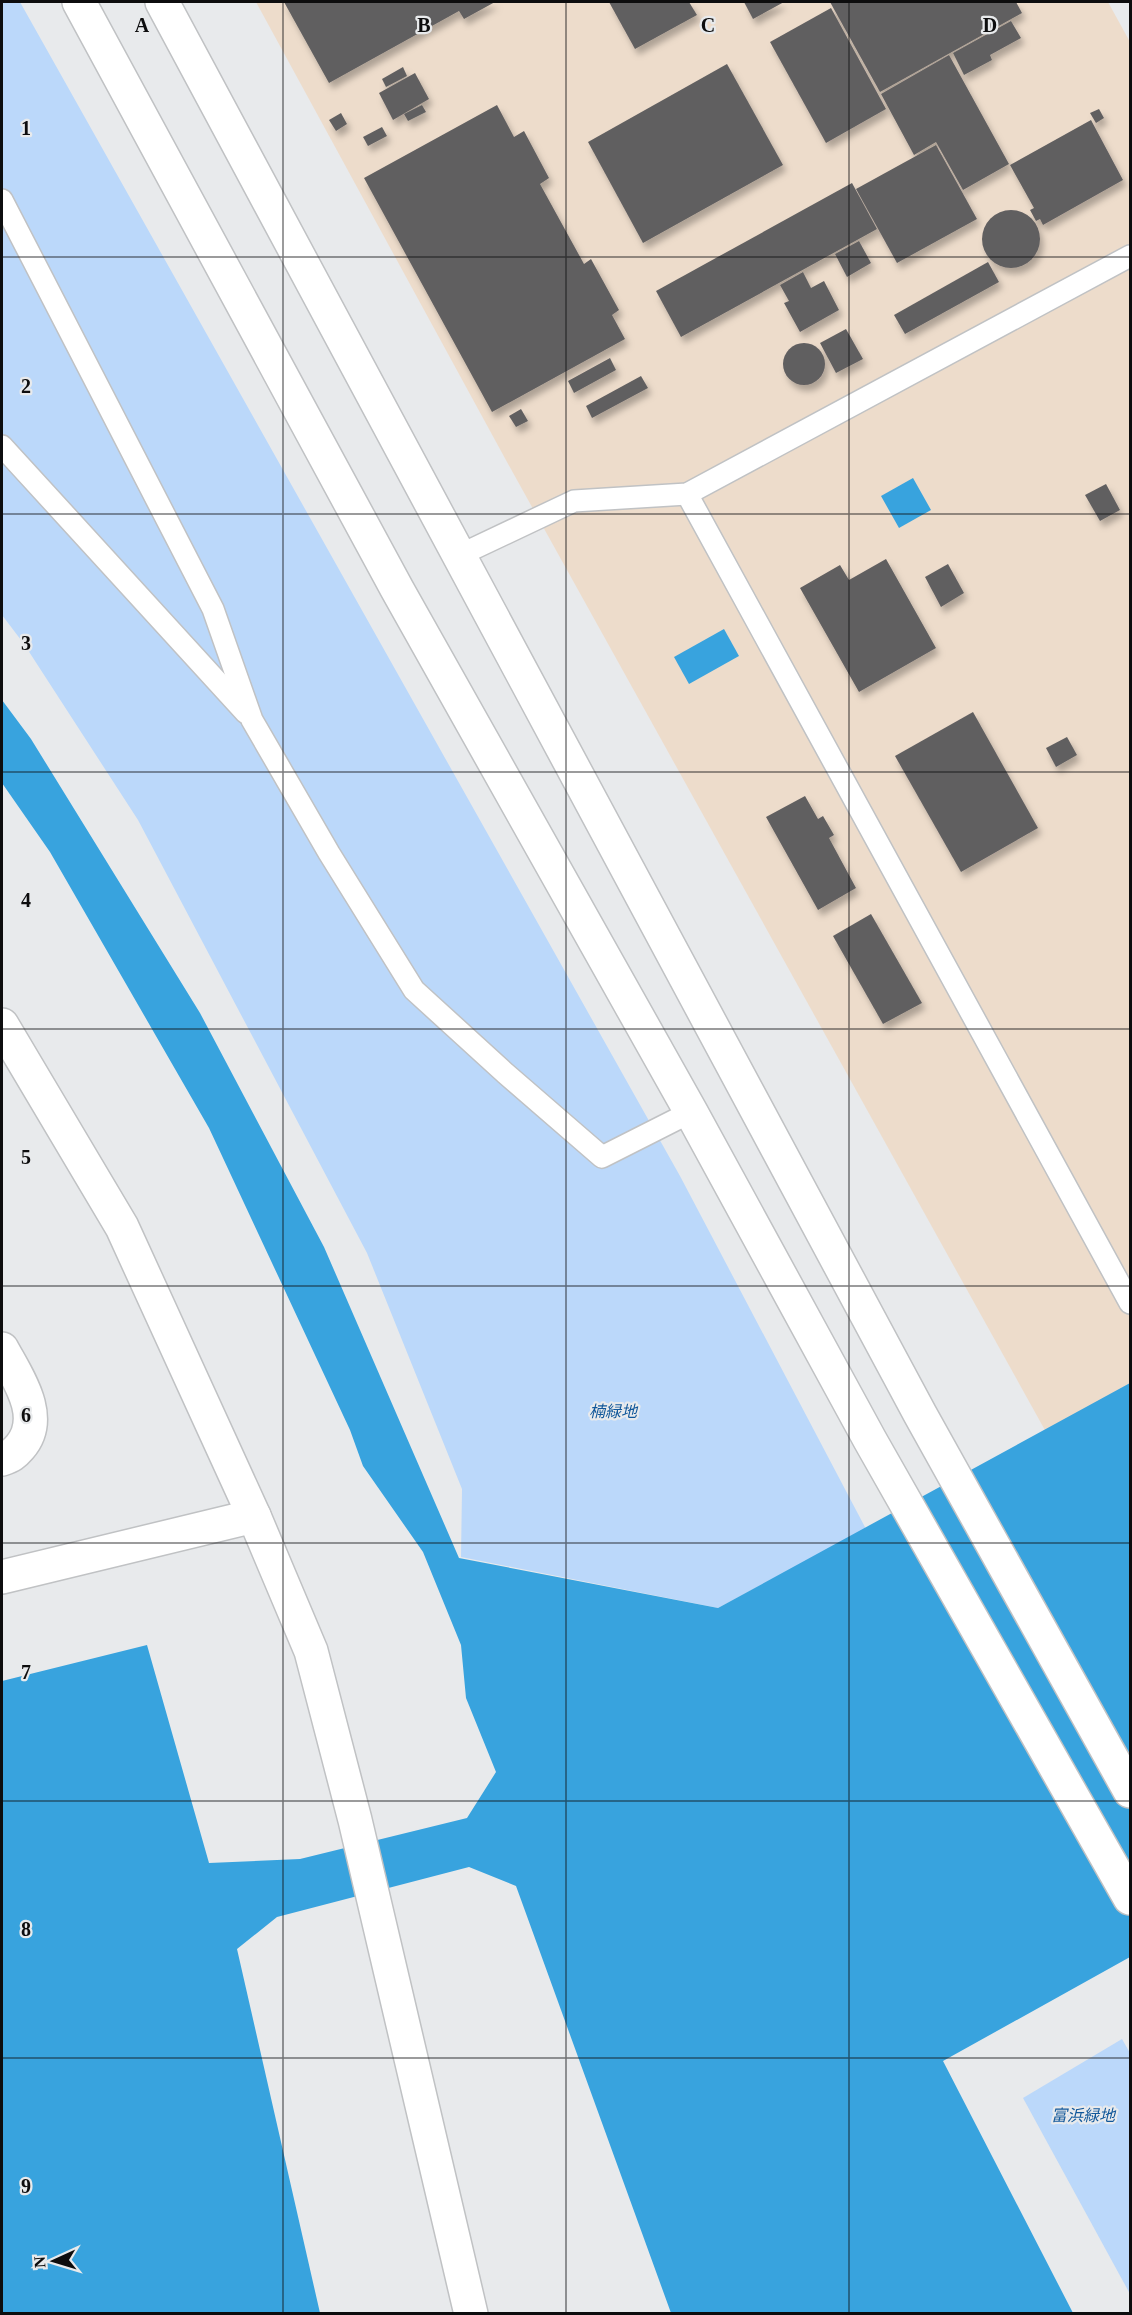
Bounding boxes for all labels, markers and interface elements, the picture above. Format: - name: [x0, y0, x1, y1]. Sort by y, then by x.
- text: A: [135, 14, 150, 36]
- text: B: [417, 14, 431, 36]
- text: C: [701, 14, 715, 36]
- text: D: [983, 14, 997, 36]
- text: 1: [21, 117, 31, 139]
- text: 2: [21, 375, 31, 397]
- text: 3: [21, 632, 31, 654]
- text: 4: [21, 889, 31, 911]
- text: 5: [21, 1146, 31, 1168]
- park label: 楠緑地: [589, 1403, 639, 1420]
- text: 6: [21, 1404, 31, 1426]
- text: 7: [21, 1661, 31, 1683]
- text: 8: [21, 1918, 31, 1940]
- park label: 富浜緑地: [1051, 2107, 1117, 2124]
- text: 9: [21, 2175, 31, 2197]
- north arrow: [24, 2231, 84, 2291]
- text: N: [31, 2255, 48, 2268]

